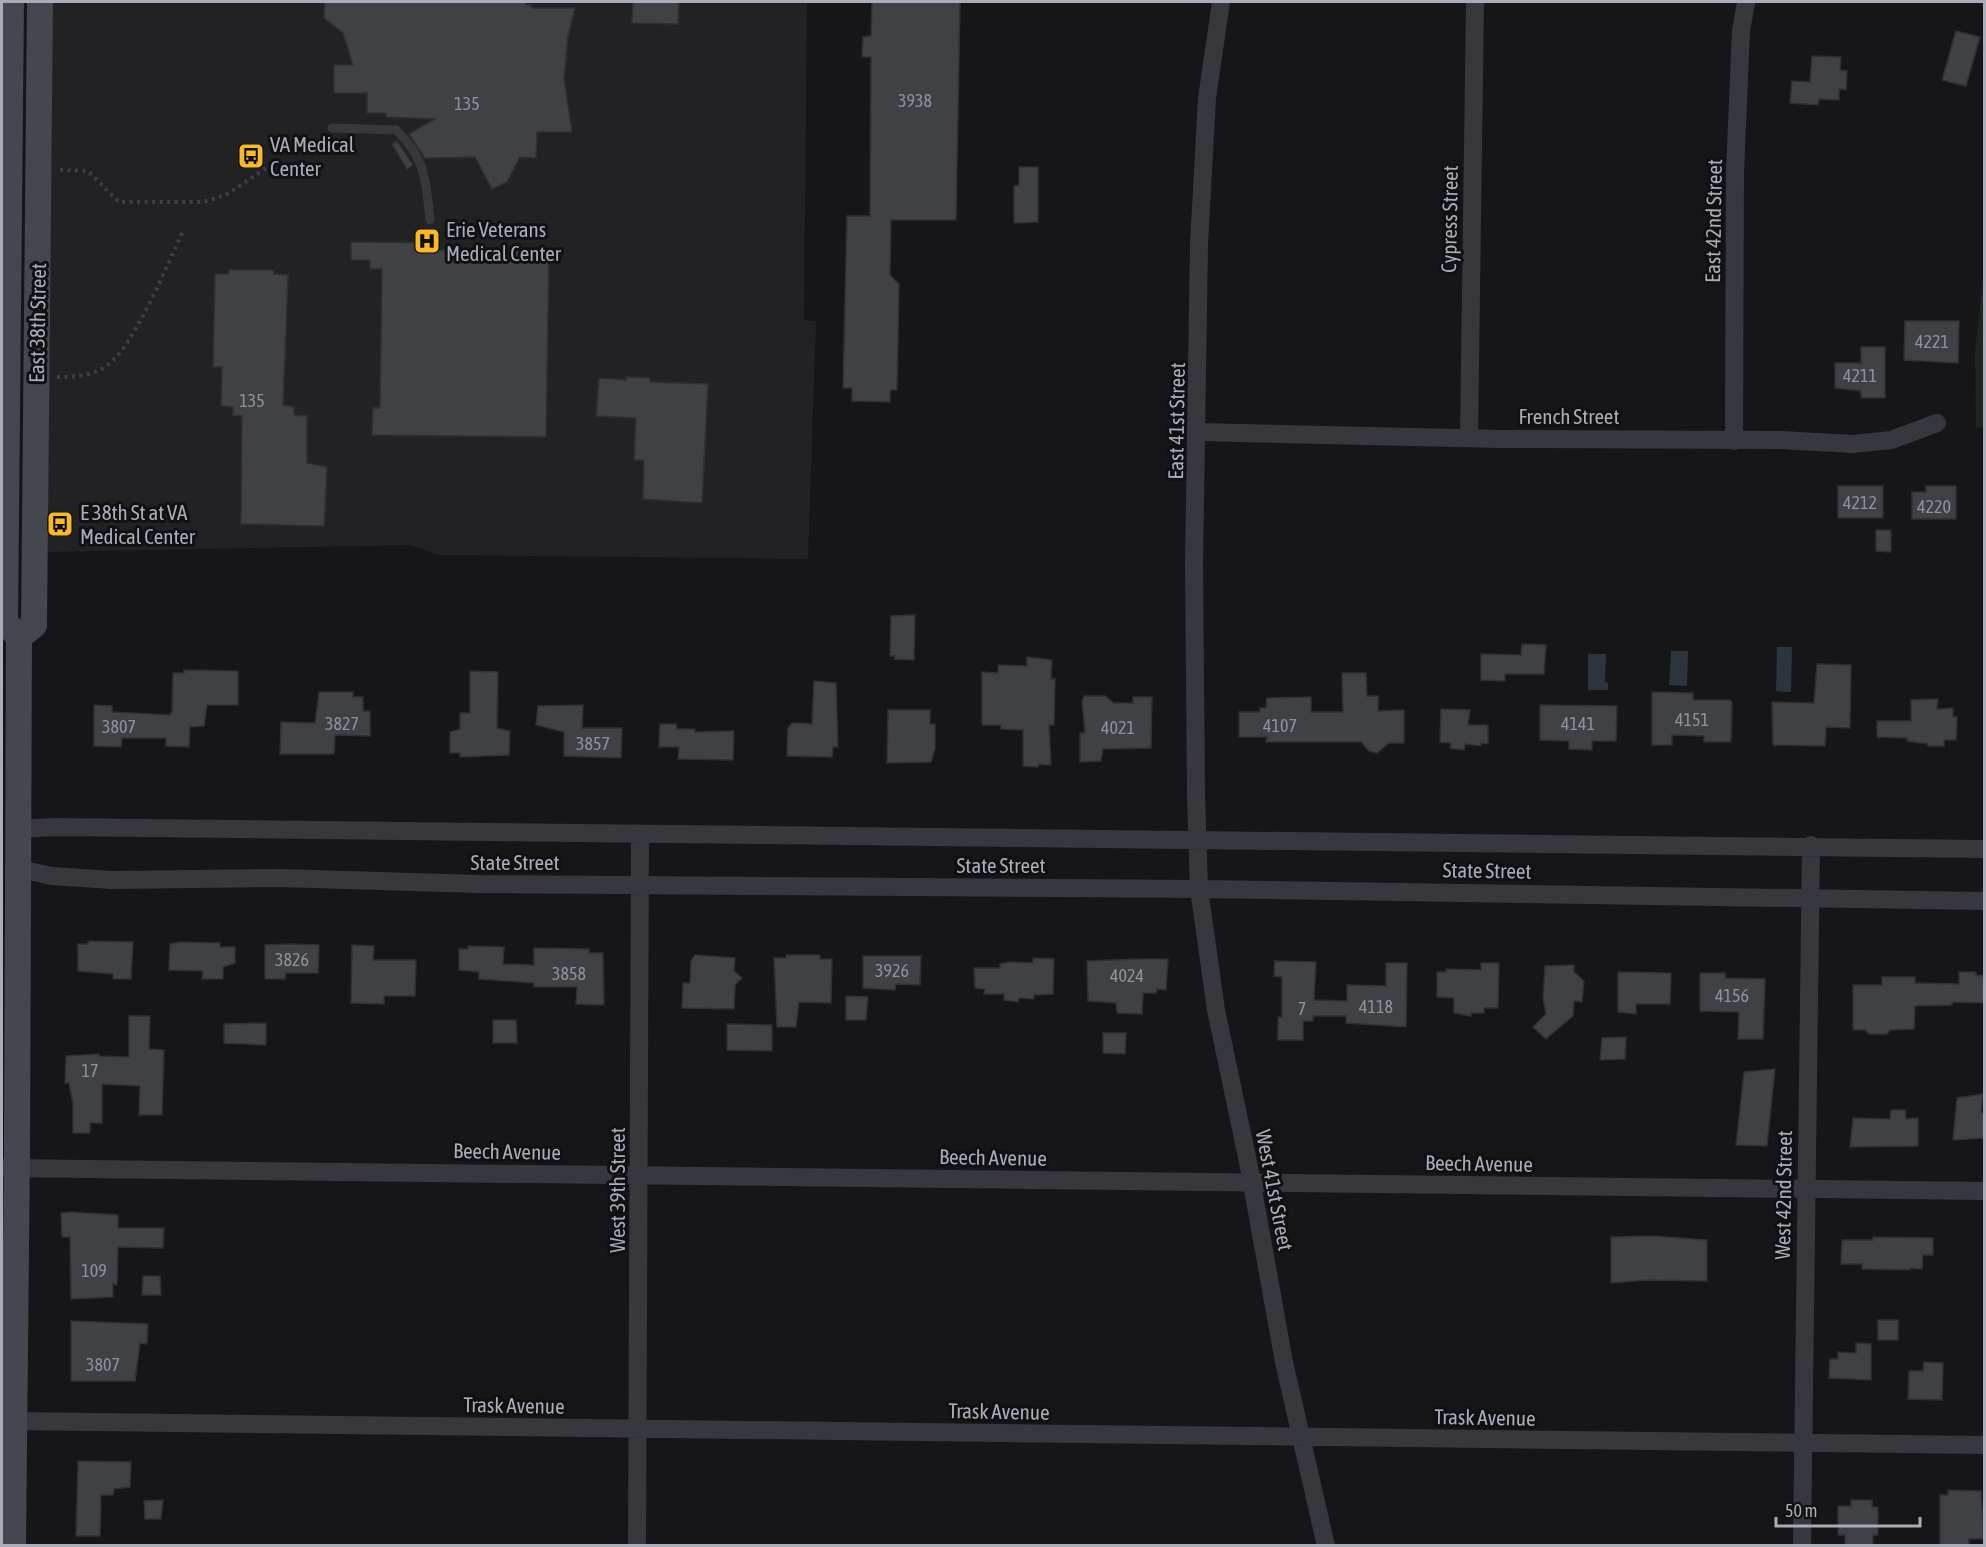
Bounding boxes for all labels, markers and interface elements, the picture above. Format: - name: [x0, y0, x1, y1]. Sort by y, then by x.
- house number: 3938: [898, 90, 932, 111]
- house number: 135: [454, 93, 480, 114]
- place label: VA Medical Center: [270, 132, 355, 180]
- bus stop icon: VA Medical Center: [236, 141, 266, 171]
- street label: East 42nd Street: [1700, 159, 1726, 283]
- street label: Cypress Street: [1436, 165, 1462, 273]
- place label: Erie Veterans Medical Center: [446, 217, 562, 265]
- hospital icon: Erie Veterans Medical Center: [412, 226, 442, 256]
- street label: East 38th Street: [24, 263, 50, 383]
- house number: 4221: [1915, 331, 1949, 352]
- street label: East 41st Street: [1163, 362, 1189, 480]
- house number: 4211: [1843, 365, 1877, 386]
- house number: 135: [239, 390, 265, 411]
- street label: French Street: [1519, 404, 1619, 428]
- house number: 4212: [1843, 492, 1877, 513]
- house number: 4220: [1917, 496, 1951, 517]
- place label: E 38th St at VA Medical Center: [80, 500, 196, 548]
- bus stop icon: E 38th St at VA Medical Center: [45, 509, 75, 539]
- house number: 4151: [1675, 709, 1709, 730]
- house number: 3827: [325, 713, 359, 734]
- house number: 4141: [1561, 713, 1595, 734]
- house number: 4107: [1263, 715, 1297, 736]
- house number: 3807: [102, 716, 136, 737]
- house number: 4021: [1101, 717, 1135, 738]
- house number: 3857: [576, 733, 610, 754]
- street label: State Street: [471, 850, 559, 874]
- street label: State Street: [957, 853, 1045, 877]
- street label: State Street: [1442, 857, 1532, 883]
- house number: 3826: [275, 949, 309, 970]
- house number: 3926: [875, 960, 909, 981]
- house number: 3858: [552, 963, 586, 984]
- house number: 4024: [1110, 965, 1144, 986]
- house number: 4156: [1715, 985, 1749, 1006]
- house number: 4118: [1359, 996, 1393, 1017]
- house number: 7: [1298, 998, 1306, 1019]
- house number: 17: [82, 1060, 98, 1081]
- street label: West 39th Street: [605, 1127, 629, 1253]
- street label: West 41st Street: [1252, 1128, 1298, 1252]
- street label: West 42nd Street: [1770, 1130, 1796, 1260]
- street label: Beech Avenue: [453, 1138, 561, 1164]
- street label: Beech Avenue: [939, 1144, 1047, 1170]
- street label: Beech Avenue: [1425, 1150, 1533, 1176]
- house number: 109: [81, 1260, 107, 1281]
- house number: 3807: [86, 1354, 120, 1375]
- street label: Trask Avenue: [463, 1392, 565, 1418]
- street label: Trask Avenue: [948, 1398, 1050, 1424]
- street label: Trask Avenue: [1434, 1404, 1536, 1430]
- scale bar: [1776, 1490, 1920, 1528]
- text: 50 m: [1785, 1500, 1817, 1521]

